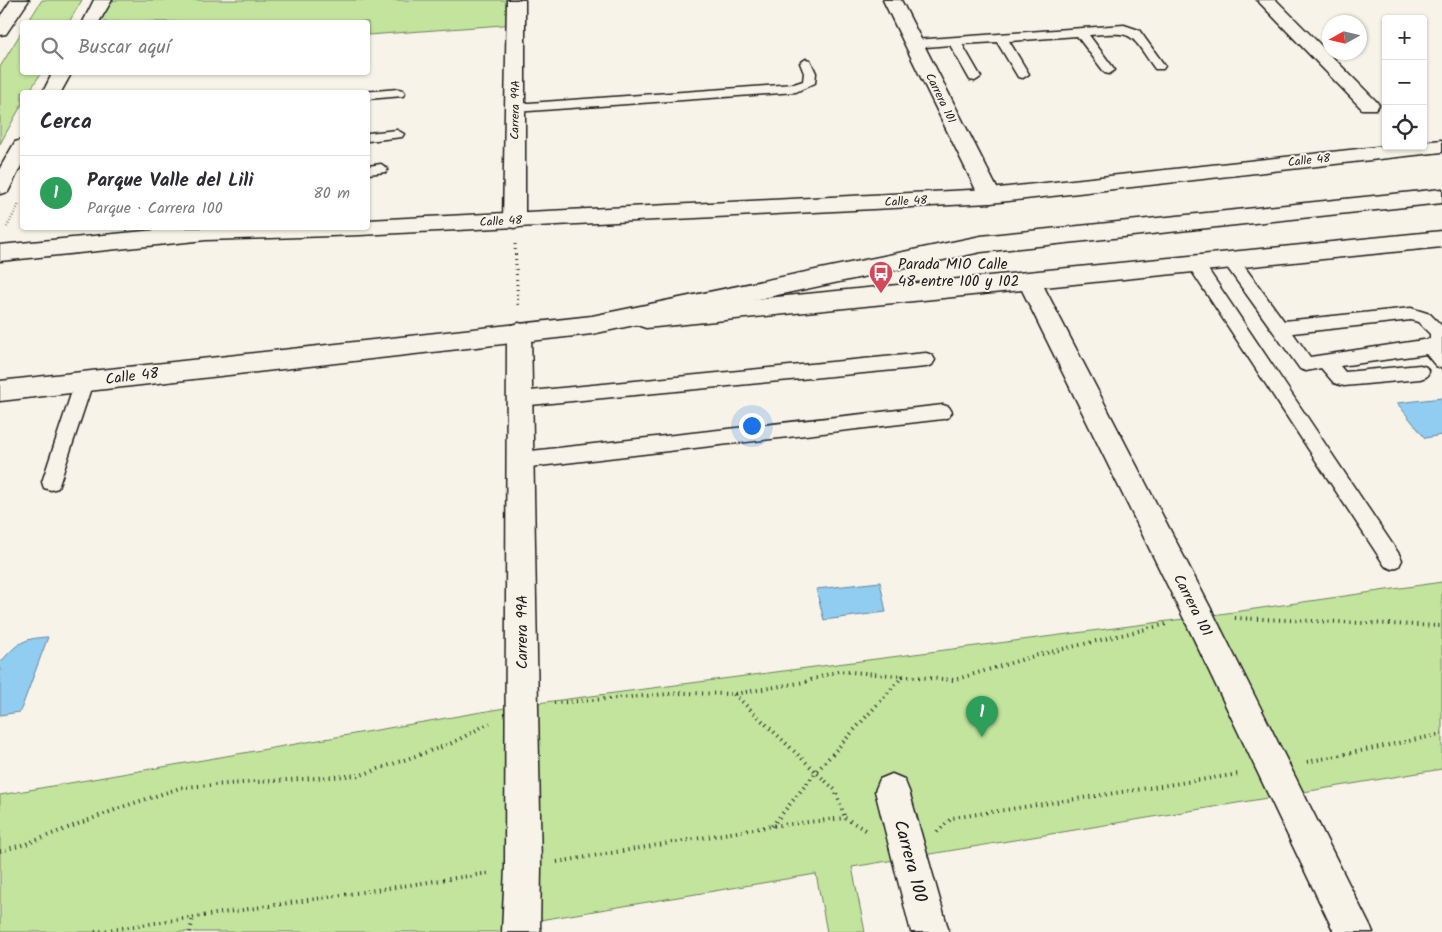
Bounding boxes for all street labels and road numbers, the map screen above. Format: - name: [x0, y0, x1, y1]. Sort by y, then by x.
- street label: Carrera 101: [920, 70, 961, 127]
- street label: Carrera 99A: [505, 80, 526, 140]
- street label: Calle 48: [1287, 149, 1332, 172]
- street label: Calle 48: [884, 191, 929, 212]
- street label: Calle 48: [479, 211, 524, 232]
- street label: Calle 48: [104, 362, 161, 392]
- street label: Carrera 101: [1166, 570, 1218, 641]
- street label: Carrera 99A: [511, 595, 535, 669]
- street label: Carrera 100: [885, 817, 934, 906]

